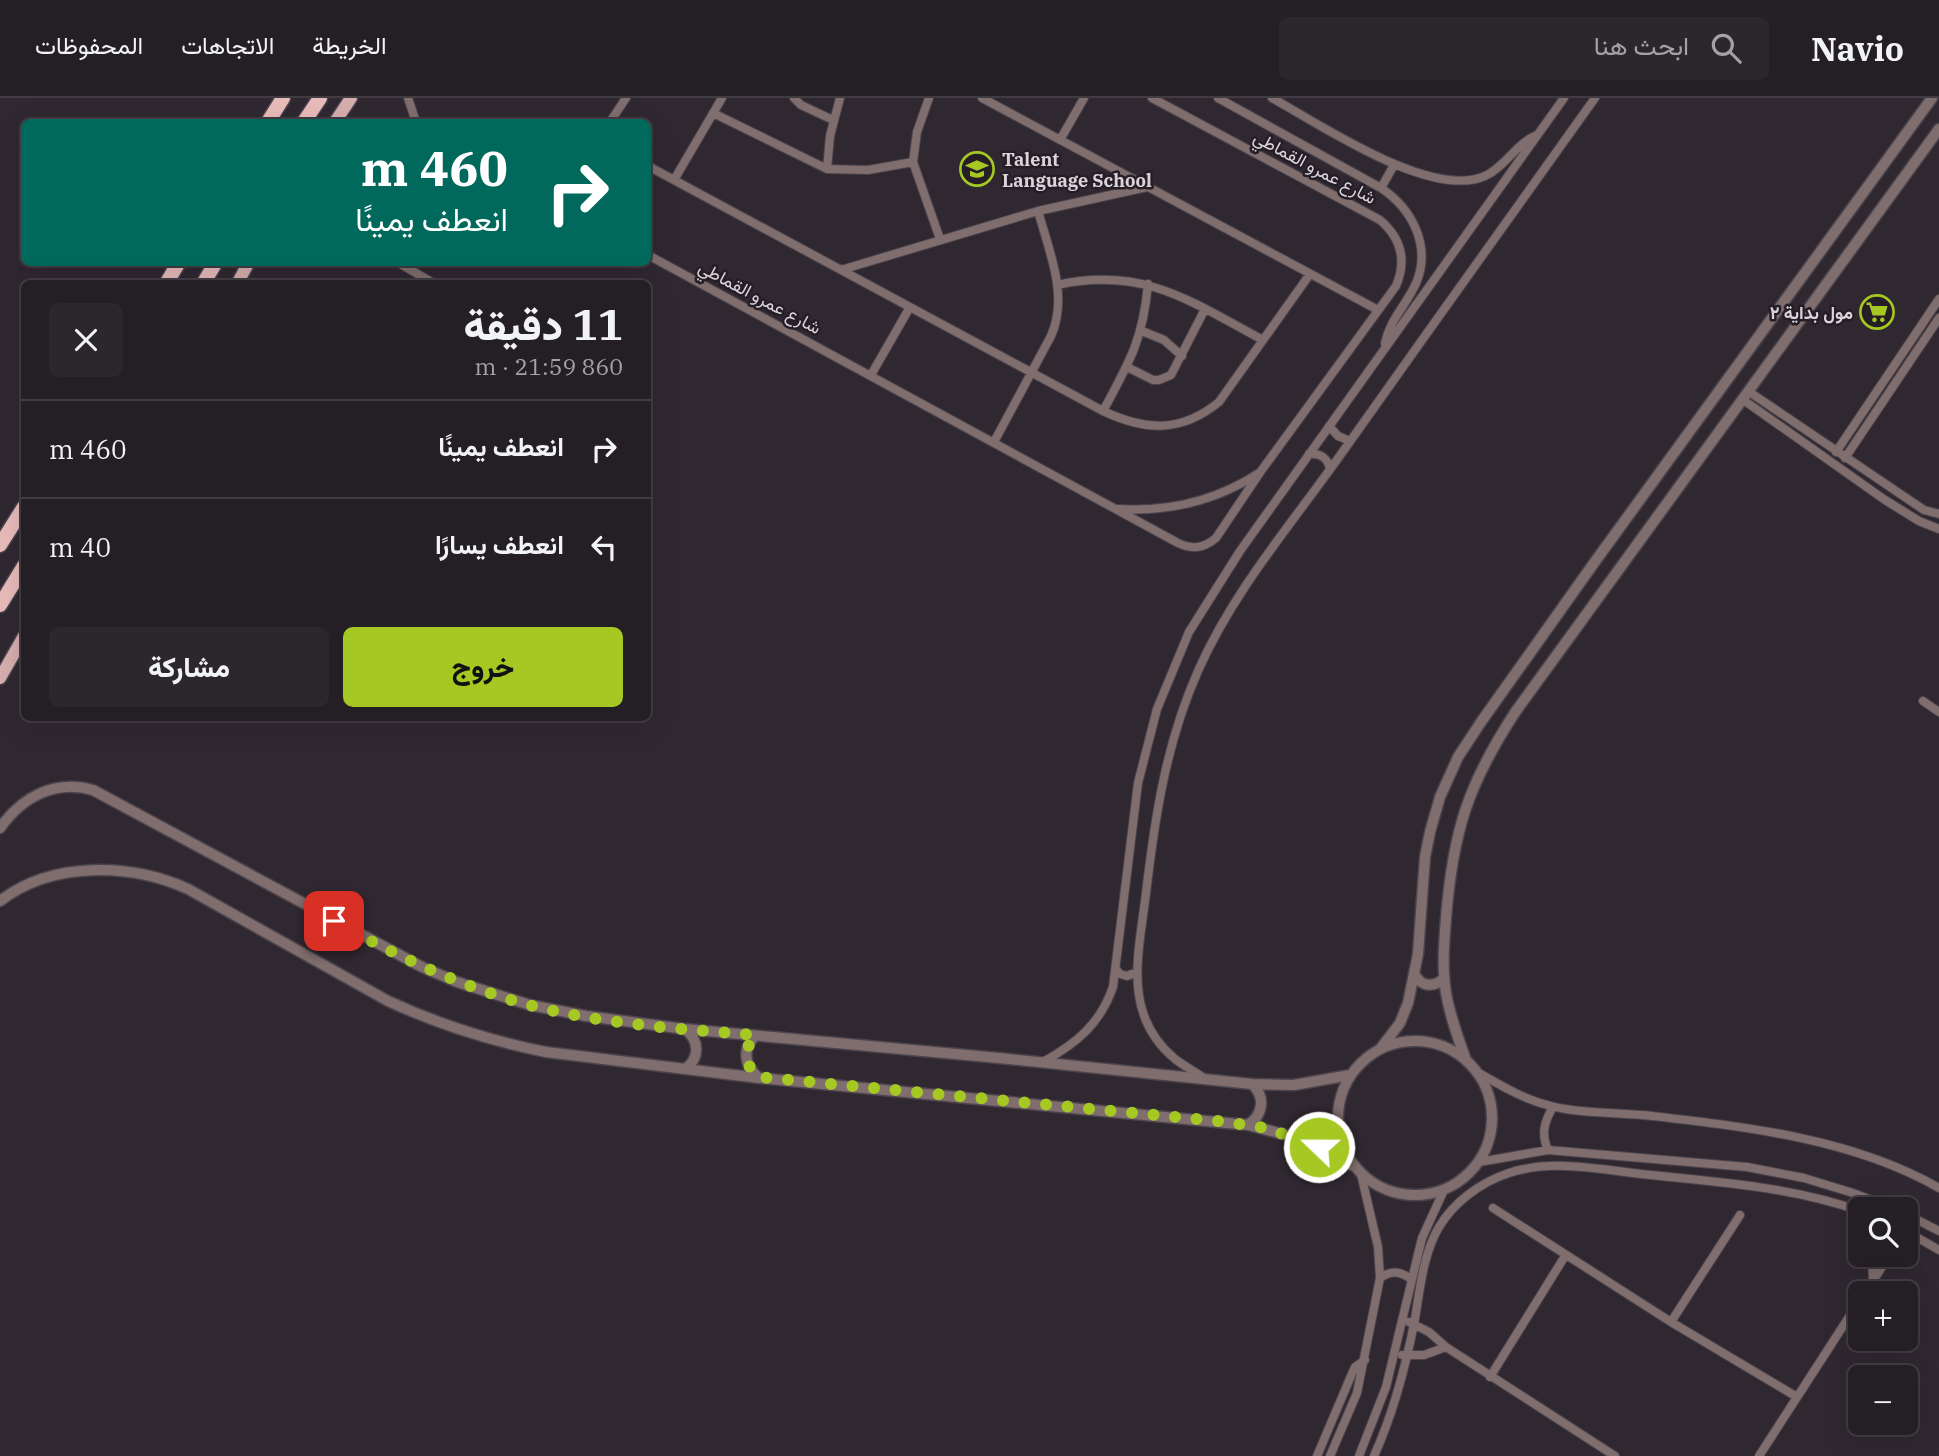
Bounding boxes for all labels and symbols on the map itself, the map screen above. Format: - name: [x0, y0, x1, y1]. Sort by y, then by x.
- street label: شارع عمرو القماطي: [1248, 125, 1380, 213]
- place label: Talent Language School: [1002, 148, 1152, 192]
- school or university icon: Talent Language School: [958, 150, 996, 188]
- street label: شارع عمرو القماطي: [693, 255, 825, 343]
- supermarket icon: مول بداية ۲: [1858, 293, 1896, 331]
- place label: مول بداية ۲: [1770, 301, 1853, 324]
- pin: [304, 891, 364, 951]
- position arrow: [1282, 1110, 1356, 1184]

